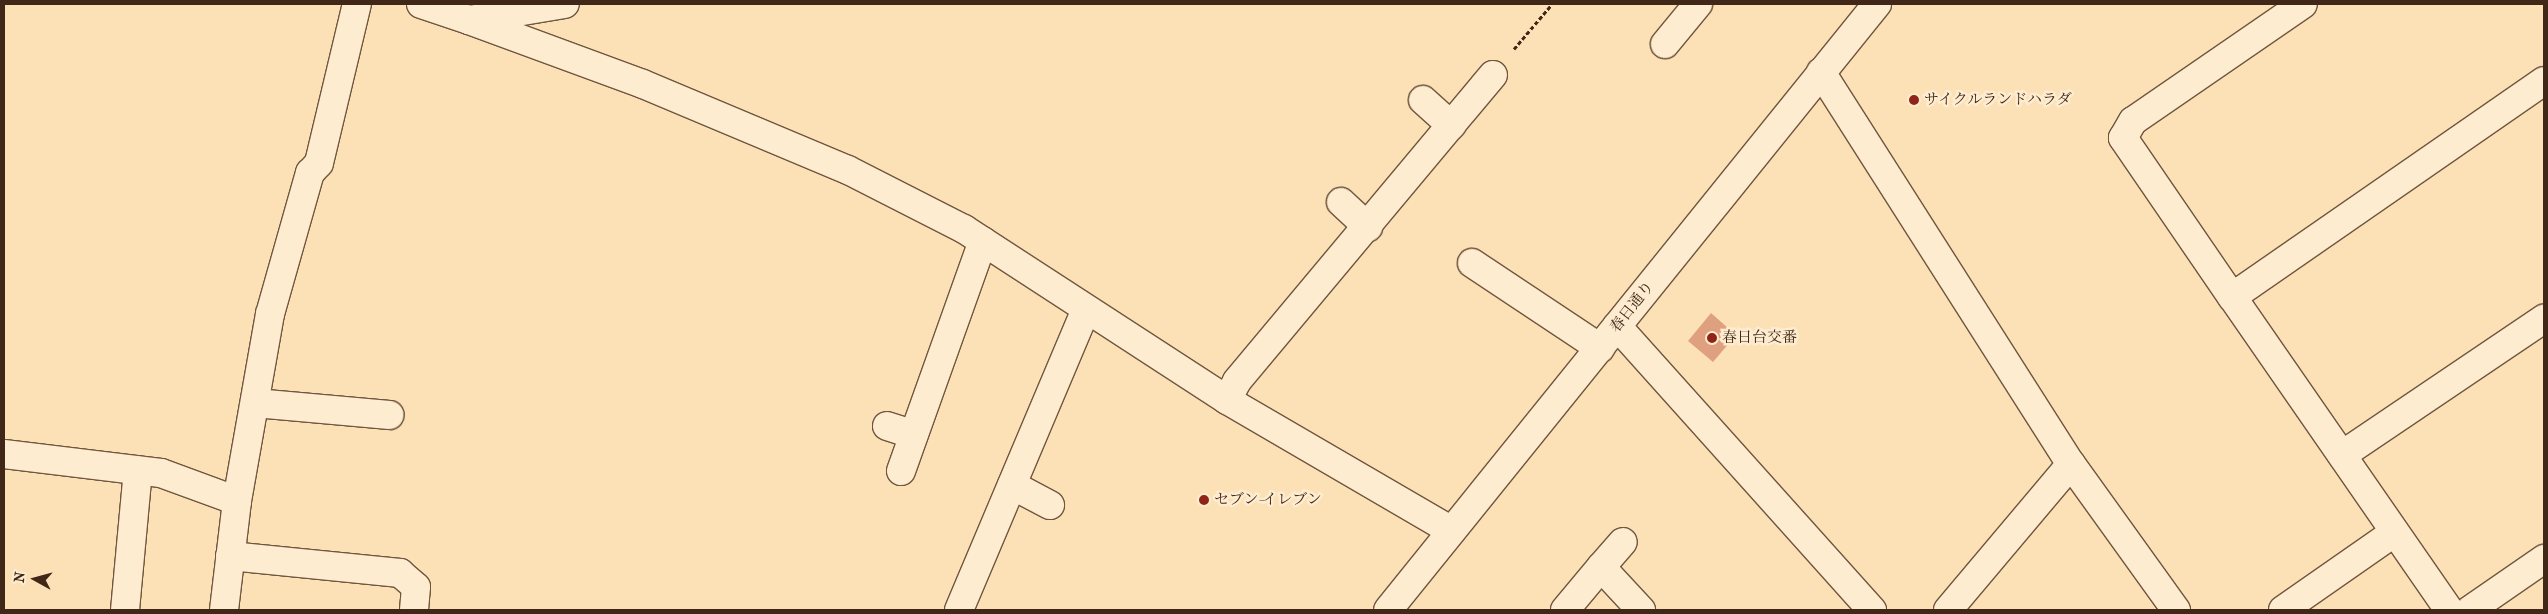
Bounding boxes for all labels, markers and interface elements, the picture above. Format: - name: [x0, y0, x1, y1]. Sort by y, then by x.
- place label: サイクルランドハラダ: [1924, 91, 2074, 109]
- marker: サイクルランドハラダ: [1908, 94, 1920, 106]
- street label: 春日通り: [1606, 278, 1658, 336]
- place label: 春日台交番: [1722, 329, 1797, 347]
- marker: 春日台交番: [1706, 332, 1718, 344]
- place label: セブン-イレブン: [1214, 491, 1323, 509]
- marker: セブン-イレブン: [1198, 494, 1210, 506]
- north arrow: [10, 554, 60, 604]
- text: N: [11, 571, 29, 583]

